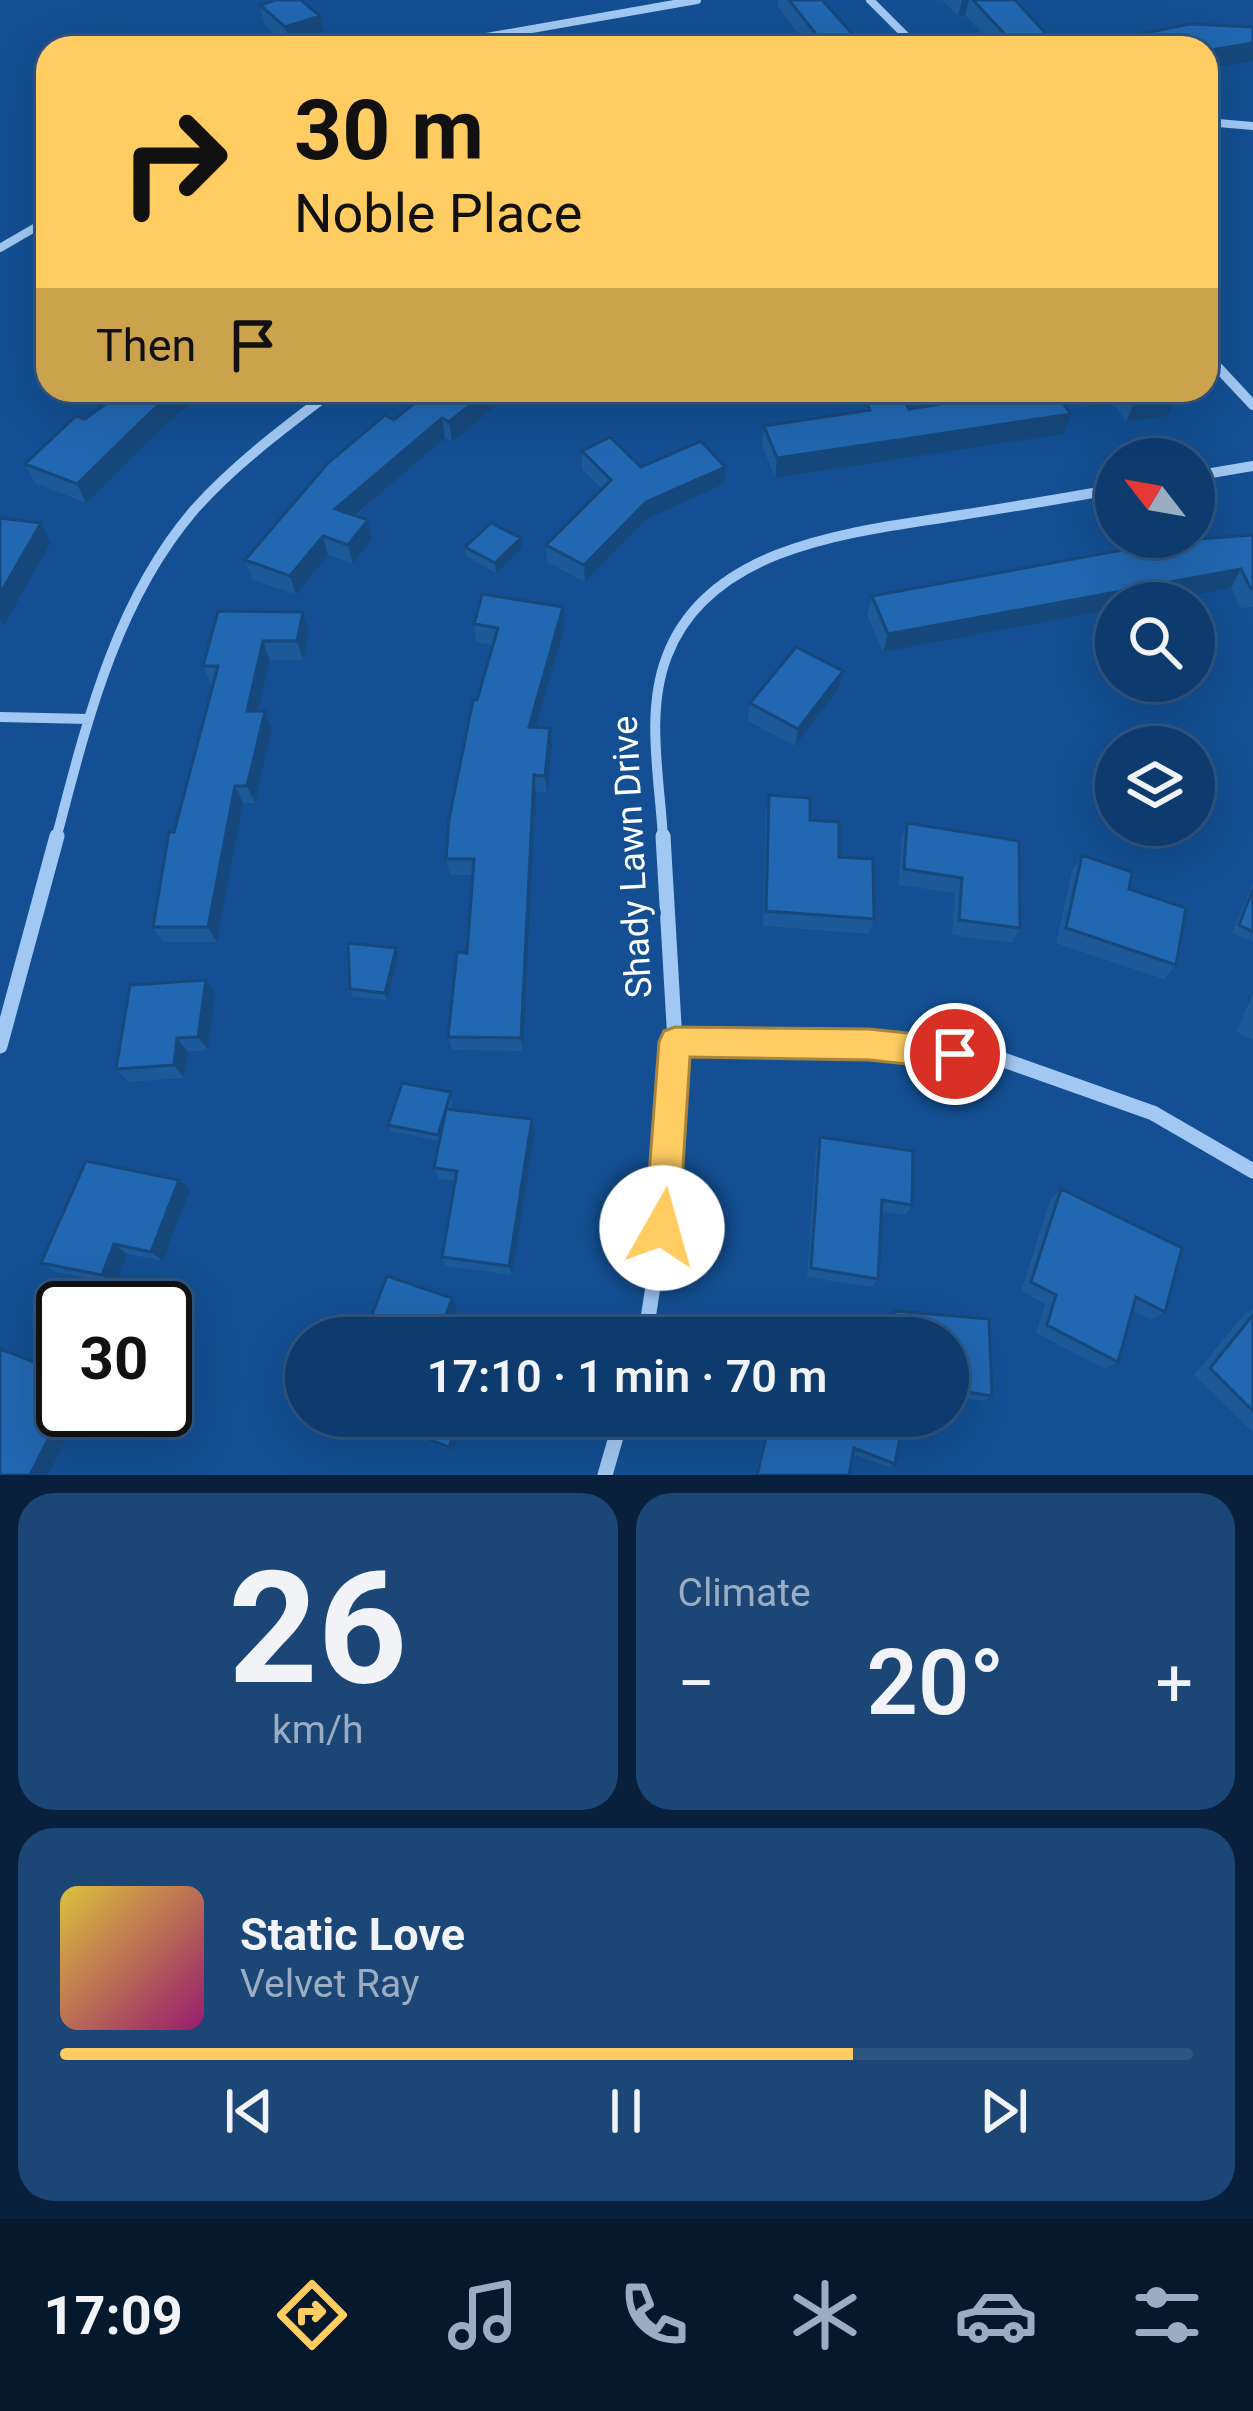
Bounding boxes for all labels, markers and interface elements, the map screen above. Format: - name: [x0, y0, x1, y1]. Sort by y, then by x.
- text: 30 m: [294, 81, 484, 180]
- icon: right: [96, 84, 252, 240]
- text: Noble Place: [294, 182, 582, 245]
- icon: arrive: [220, 312, 286, 378]
- text: Then: [96, 319, 196, 372]
- north arrow: [1095, 438, 1215, 558]
- map controls: [1095, 438, 1215, 846]
- button: search: [1095, 582, 1215, 702]
- street label: Shady Lawn Drive: [604, 715, 660, 999]
- button: layers: [1095, 726, 1215, 846]
- pin: [904, 1003, 1006, 1105]
- icon: arrive: [922, 1021, 988, 1087]
- position arrow: [599, 1165, 725, 1291]
- speed limit sign: 30: [36, 1281, 192, 1437]
- text: 17:10 · 1 min · 70 m: [427, 1350, 827, 1403]
- text: 26: [228, 1537, 407, 1720]
- text: Climate: [678, 1570, 811, 1616]
- text: 20°: [867, 1631, 1004, 1736]
- text: −: [678, 1645, 715, 1722]
- text: +: [1156, 1645, 1193, 1722]
- text: km/h: [272, 1707, 364, 1753]
- text: Static Love: [240, 1908, 465, 1961]
- text: Velvet Ray: [240, 1961, 419, 2007]
- icon: previous: [216, 2078, 282, 2144]
- icon: pause: [593, 2078, 659, 2144]
- icon: next: [971, 2078, 1037, 2144]
- icon: directions: [270, 2273, 354, 2357]
- icon: music: [441, 2273, 525, 2357]
- icon: phone: [612, 2273, 696, 2357]
- icon: climate: [783, 2273, 867, 2357]
- icon: car: [954, 2273, 1038, 2357]
- icon: filters: [1125, 2273, 1209, 2357]
- text: 17:09: [44, 2284, 183, 2347]

